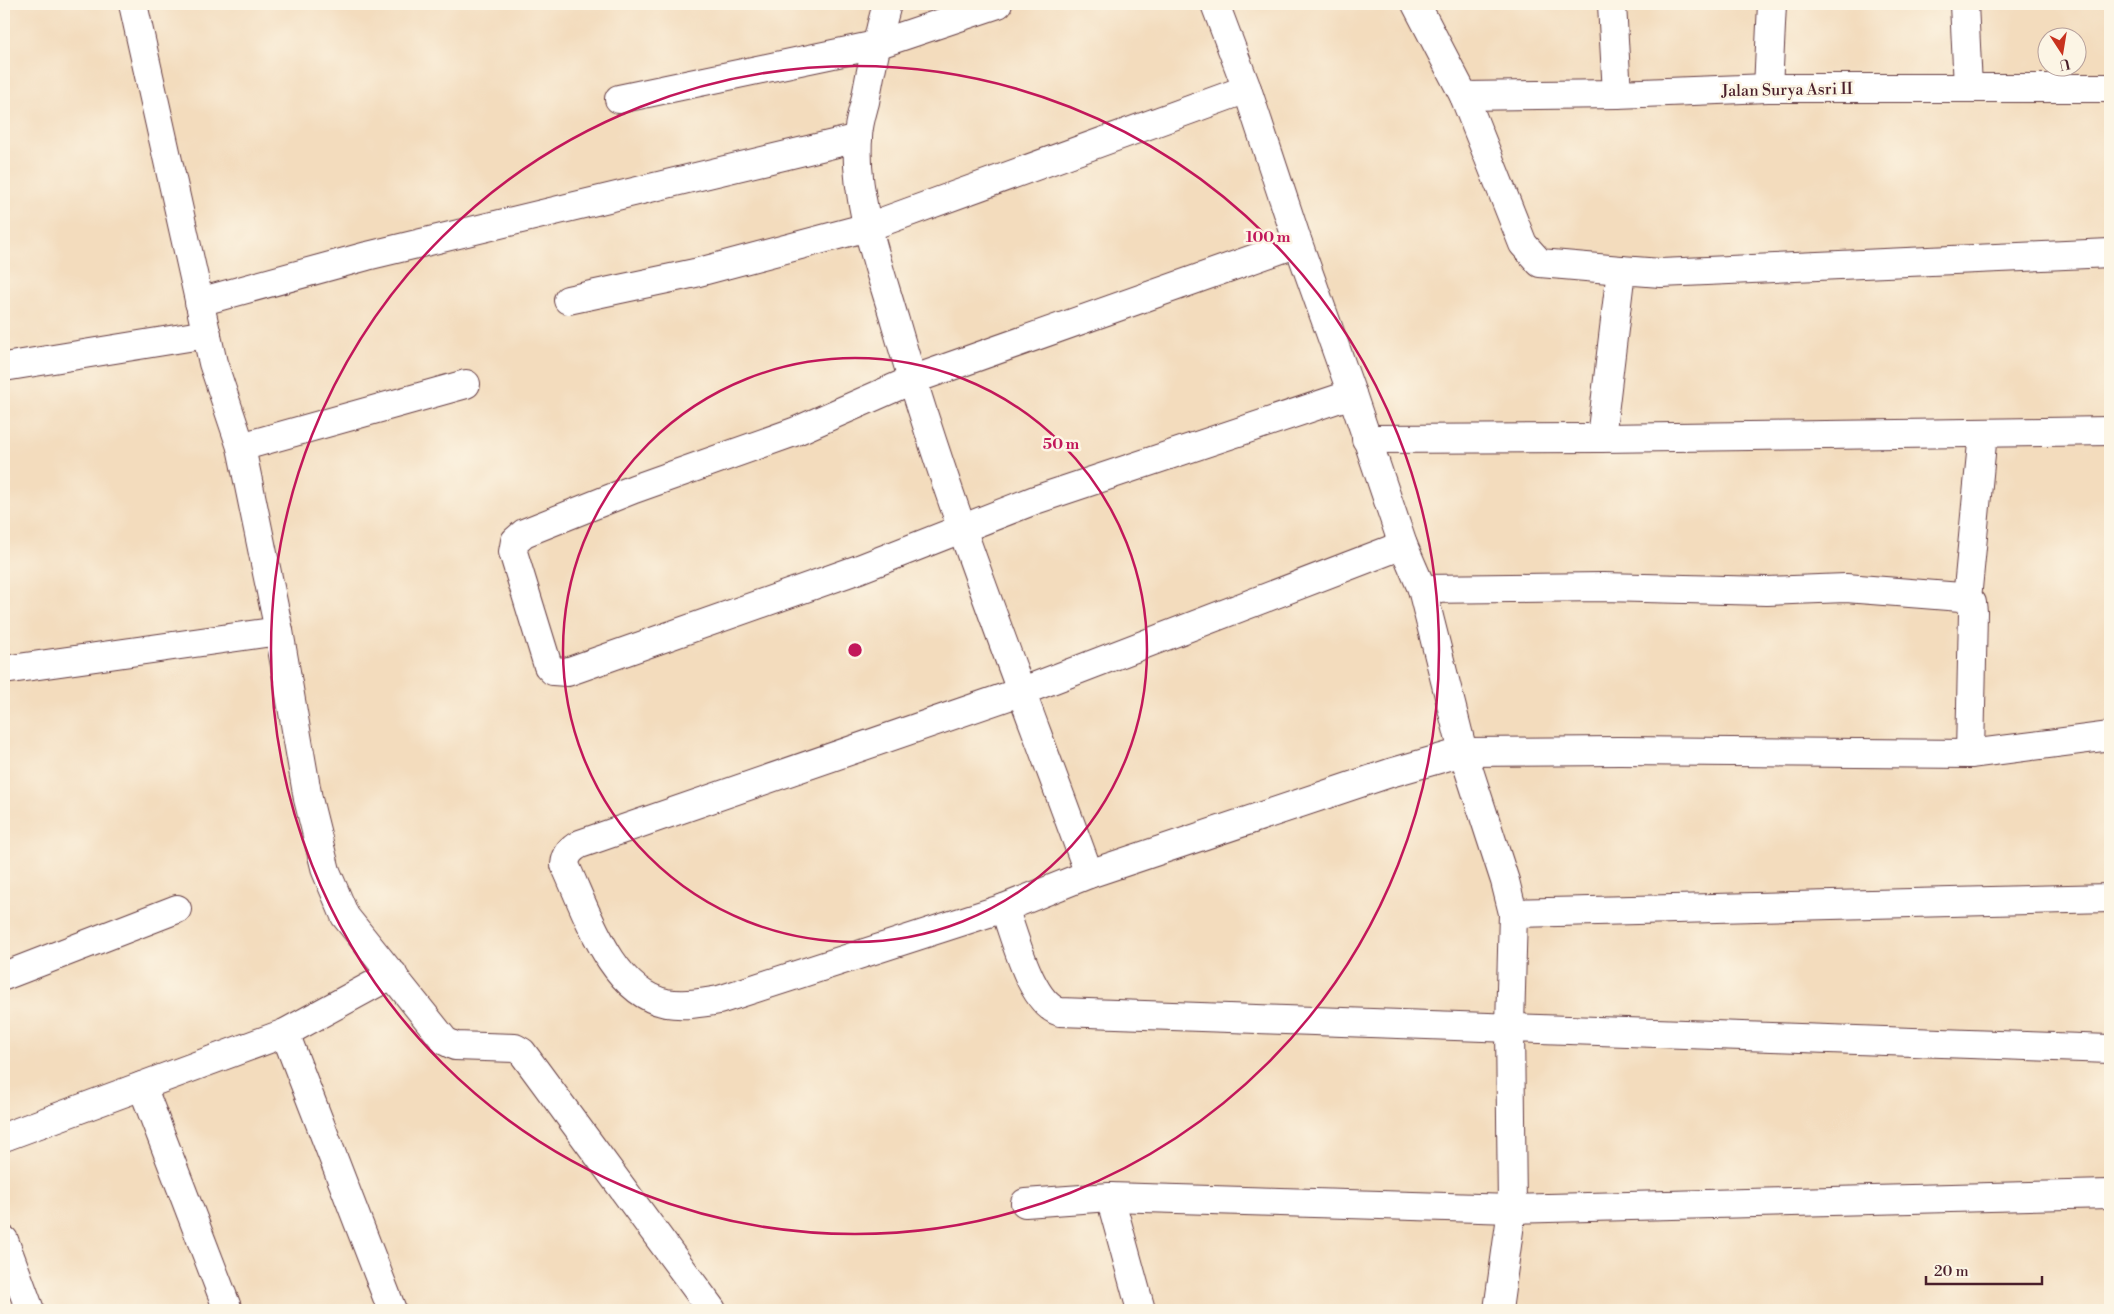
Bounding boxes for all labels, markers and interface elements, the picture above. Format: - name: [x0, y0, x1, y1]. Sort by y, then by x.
- north arrow: [2036, 28, 2086, 78]
- text: U: [2057, 54, 2072, 74]
- street label: Jalan Surya Asri II: [1720, 79, 1853, 101]
- text: 100 m: [1246, 228, 1291, 247]
- text: 50 m: [1043, 435, 1079, 454]
- centre of rings: [846, 641, 864, 659]
- scale bar: [1926, 1254, 2043, 1286]
- text: 20 m: [1934, 1262, 1969, 1281]

